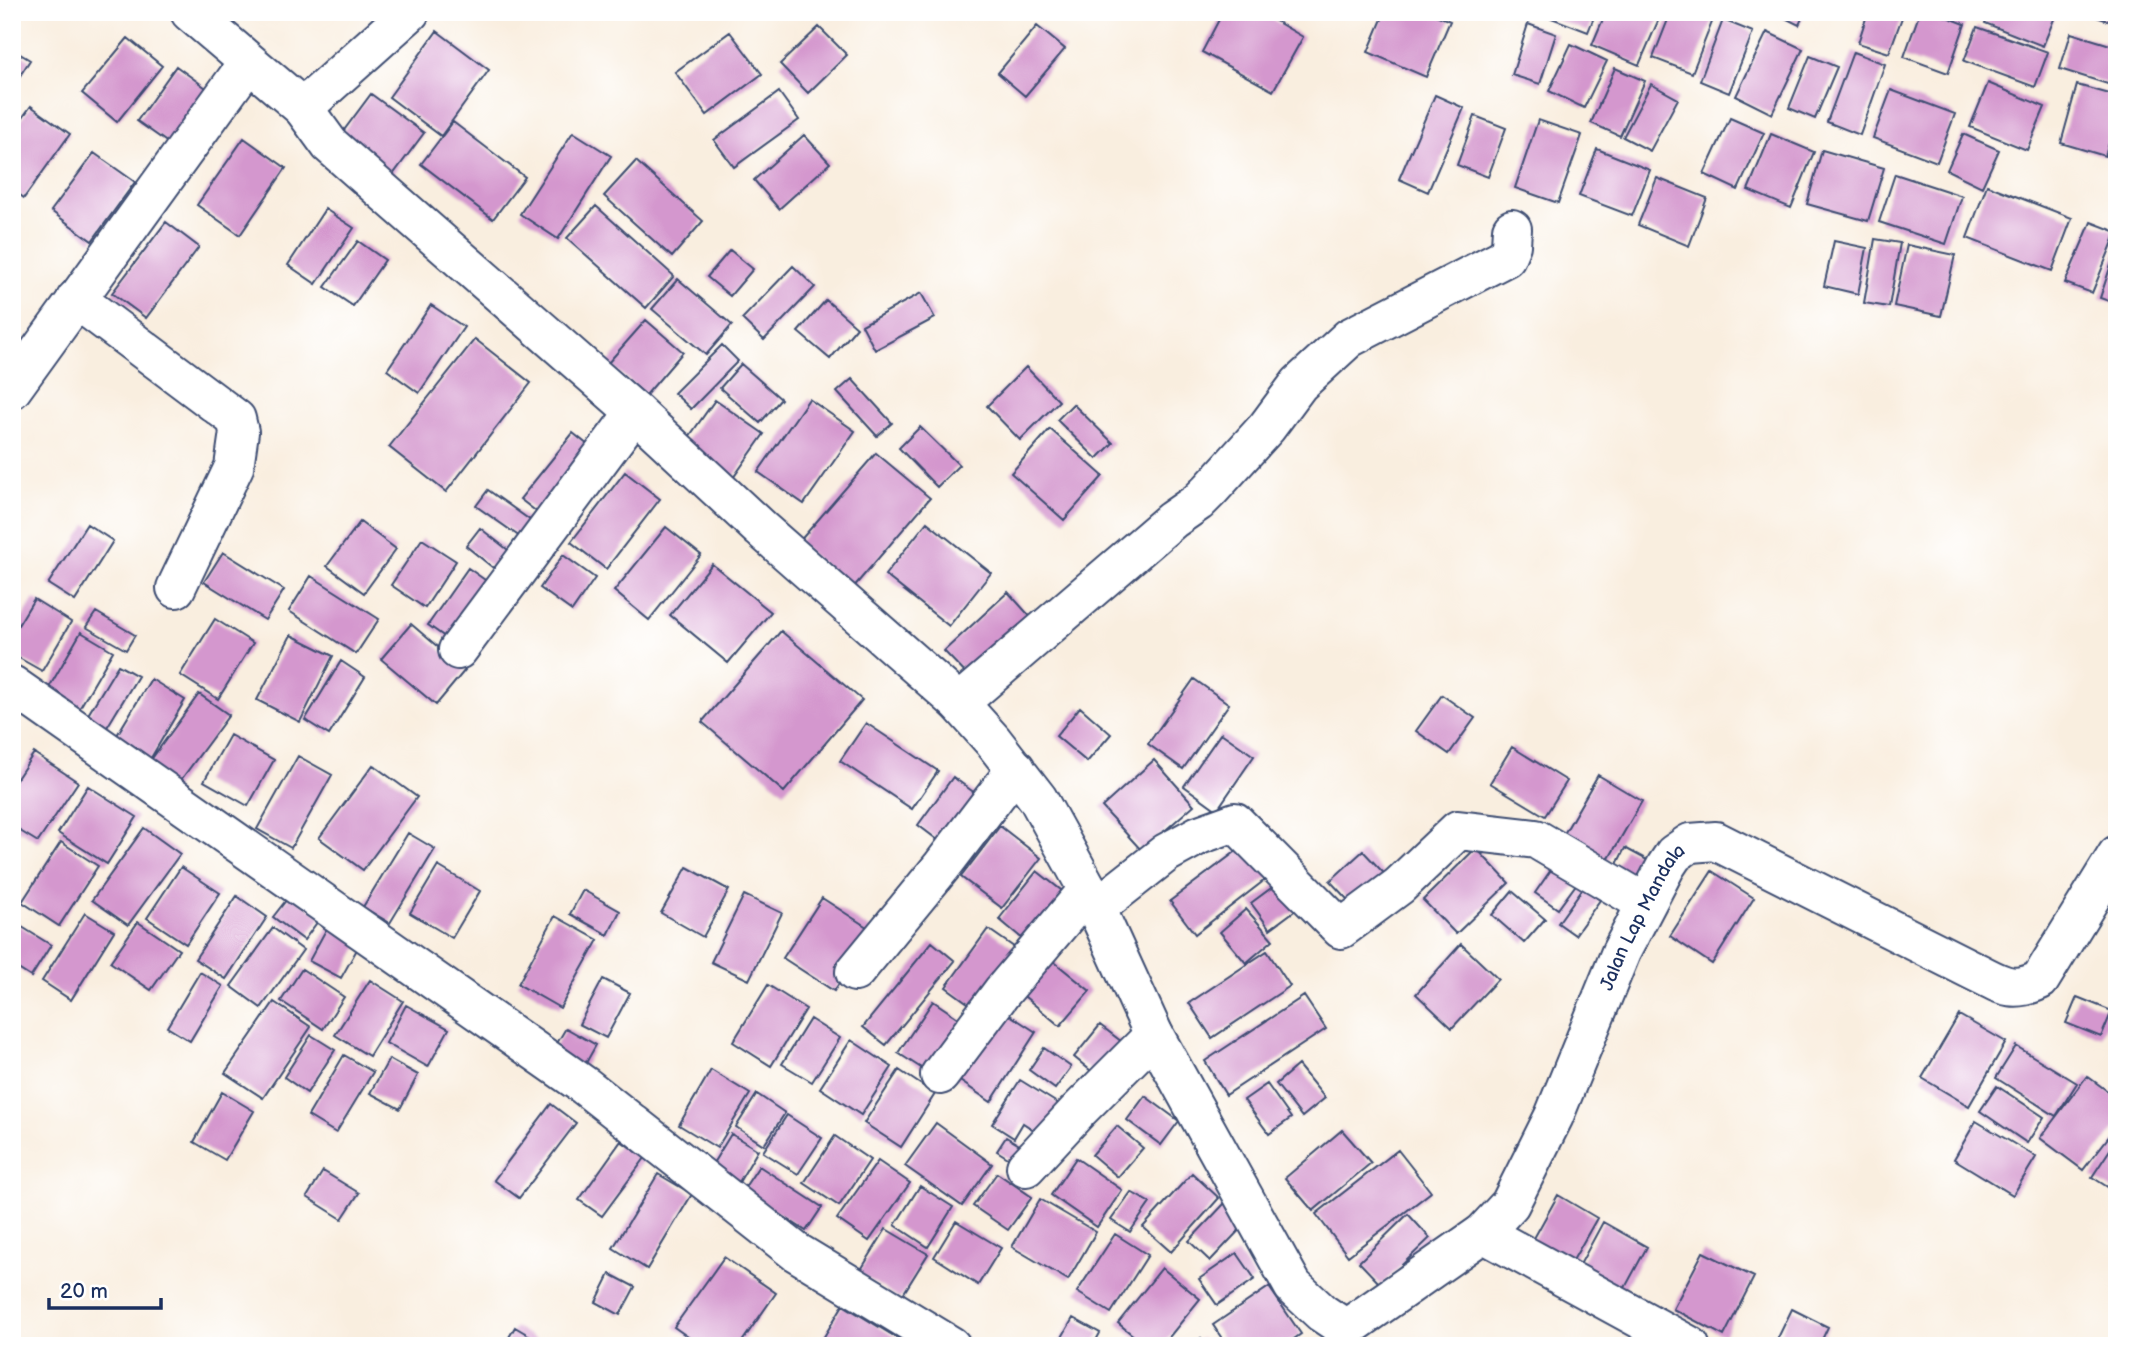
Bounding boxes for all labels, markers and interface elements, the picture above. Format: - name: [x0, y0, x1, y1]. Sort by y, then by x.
- street label: Jalan Lap Mandala: [1595, 838, 1689, 994]
- scale bar: [49, 1267, 161, 1311]
- text: 20 m: [60, 1279, 108, 1304]

